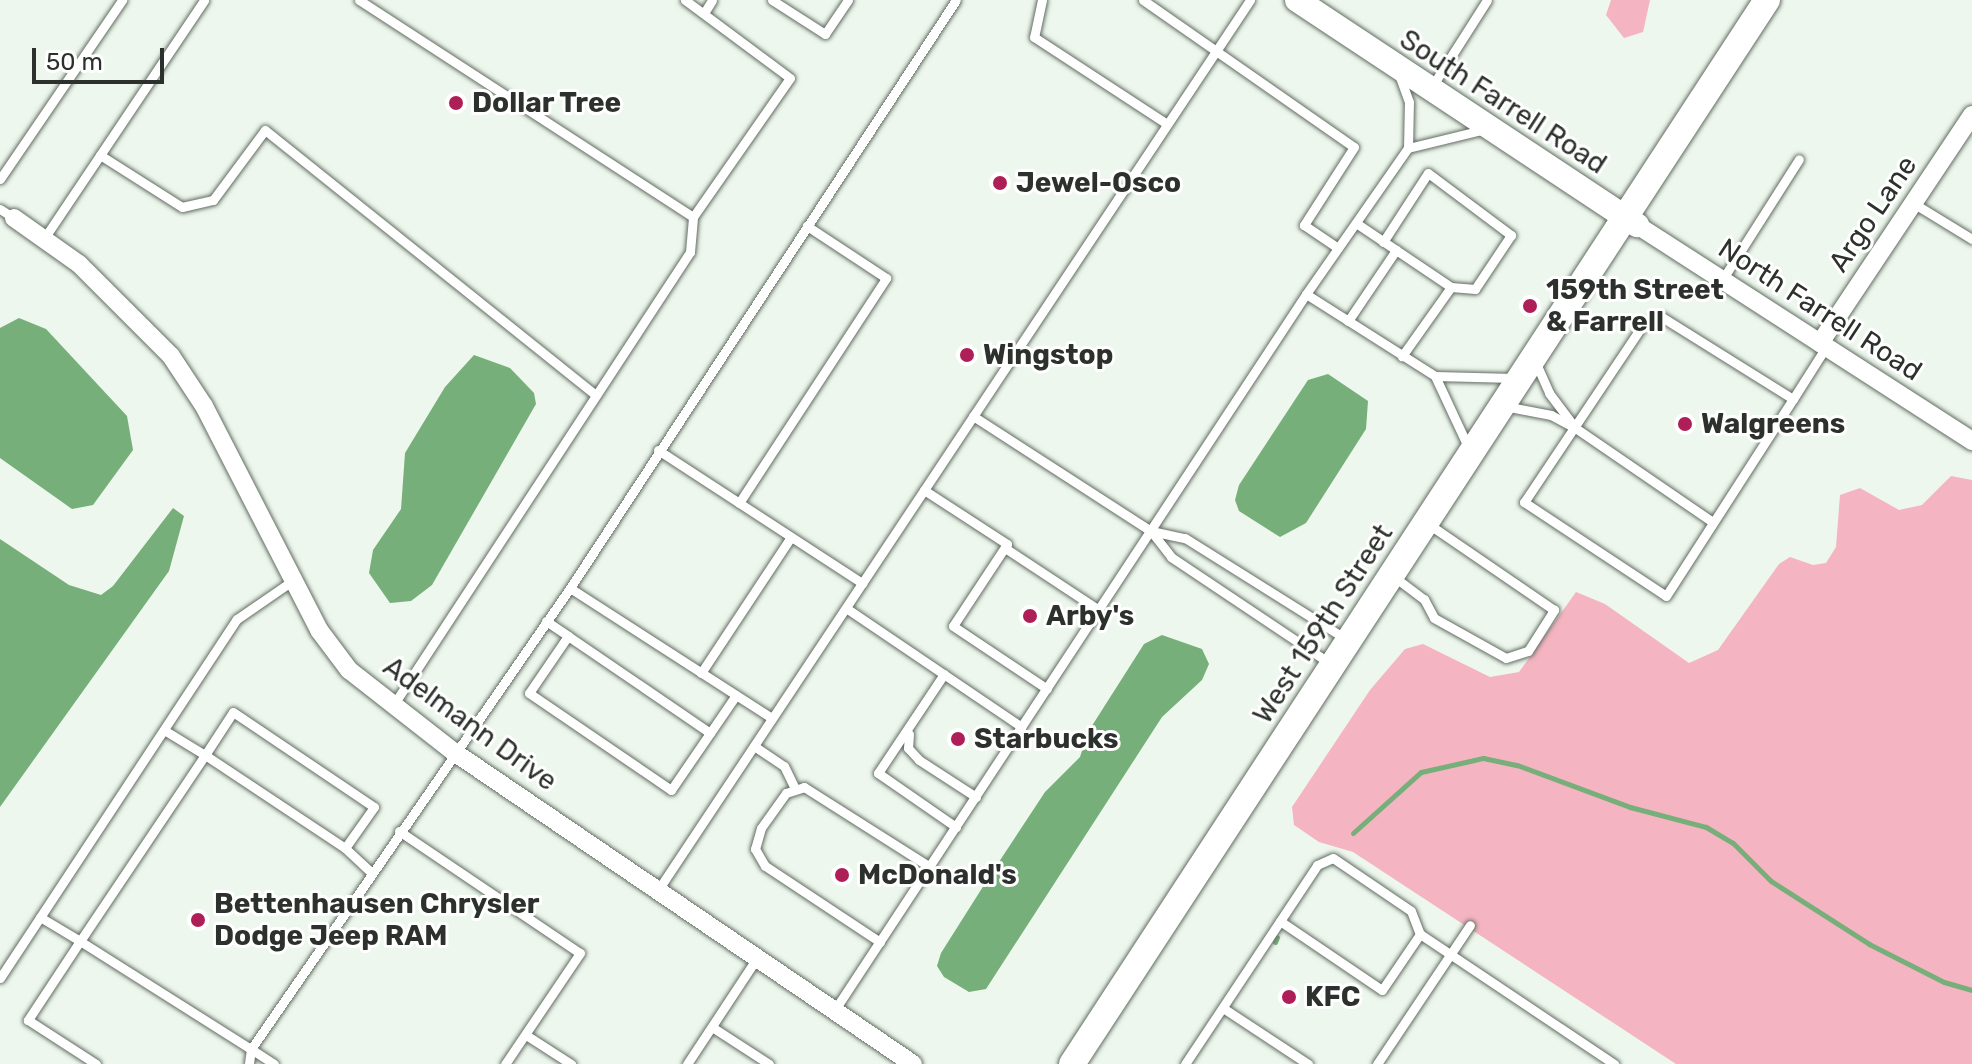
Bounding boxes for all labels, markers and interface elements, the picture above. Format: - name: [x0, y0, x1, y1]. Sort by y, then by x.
- street label: South Farrell Road: [1393, 23, 1613, 181]
- scale bar: [36, 32, 168, 82]
- text: 50 m: [46, 48, 103, 76]
- place label: Dollar Tree: [472, 86, 622, 120]
- marker: Dollar Tree: [447, 94, 465, 112]
- street label: Argo Lane: [1822, 150, 1924, 278]
- place label: Jewel-Osco: [1016, 166, 1181, 200]
- marker: Jewel-Osco: [991, 174, 1009, 192]
- street label: North Farrell Road: [1712, 232, 1928, 388]
- place label: 159th Street & Farrell: [1546, 273, 1724, 339]
- marker: 159th Street & Farrell: [1521, 297, 1539, 315]
- place label: Wingstop: [983, 338, 1113, 372]
- marker: Wingstop: [958, 346, 976, 364]
- place label: Walgreens: [1701, 407, 1845, 441]
- marker: Walgreens: [1676, 415, 1694, 433]
- street label: West 159th Street: [1246, 518, 1400, 730]
- place label: Arby's: [1046, 599, 1134, 633]
- marker: Arby's: [1021, 607, 1039, 625]
- street label: Adelmann Drive: [377, 650, 563, 798]
- place label: Starbucks: [974, 722, 1119, 756]
- marker: Starbucks: [949, 730, 967, 748]
- place label: McDonald's: [858, 858, 1017, 892]
- marker: McDonald's: [833, 866, 851, 884]
- place label: Bettenhausen Chrysler Dodge Jeep RAM: [214, 887, 539, 953]
- marker: Bettenhausen Chrysler Dodge Jeep RAM: [189, 911, 207, 929]
- place label: KFC: [1305, 980, 1360, 1014]
- marker: KFC: [1280, 988, 1298, 1006]

